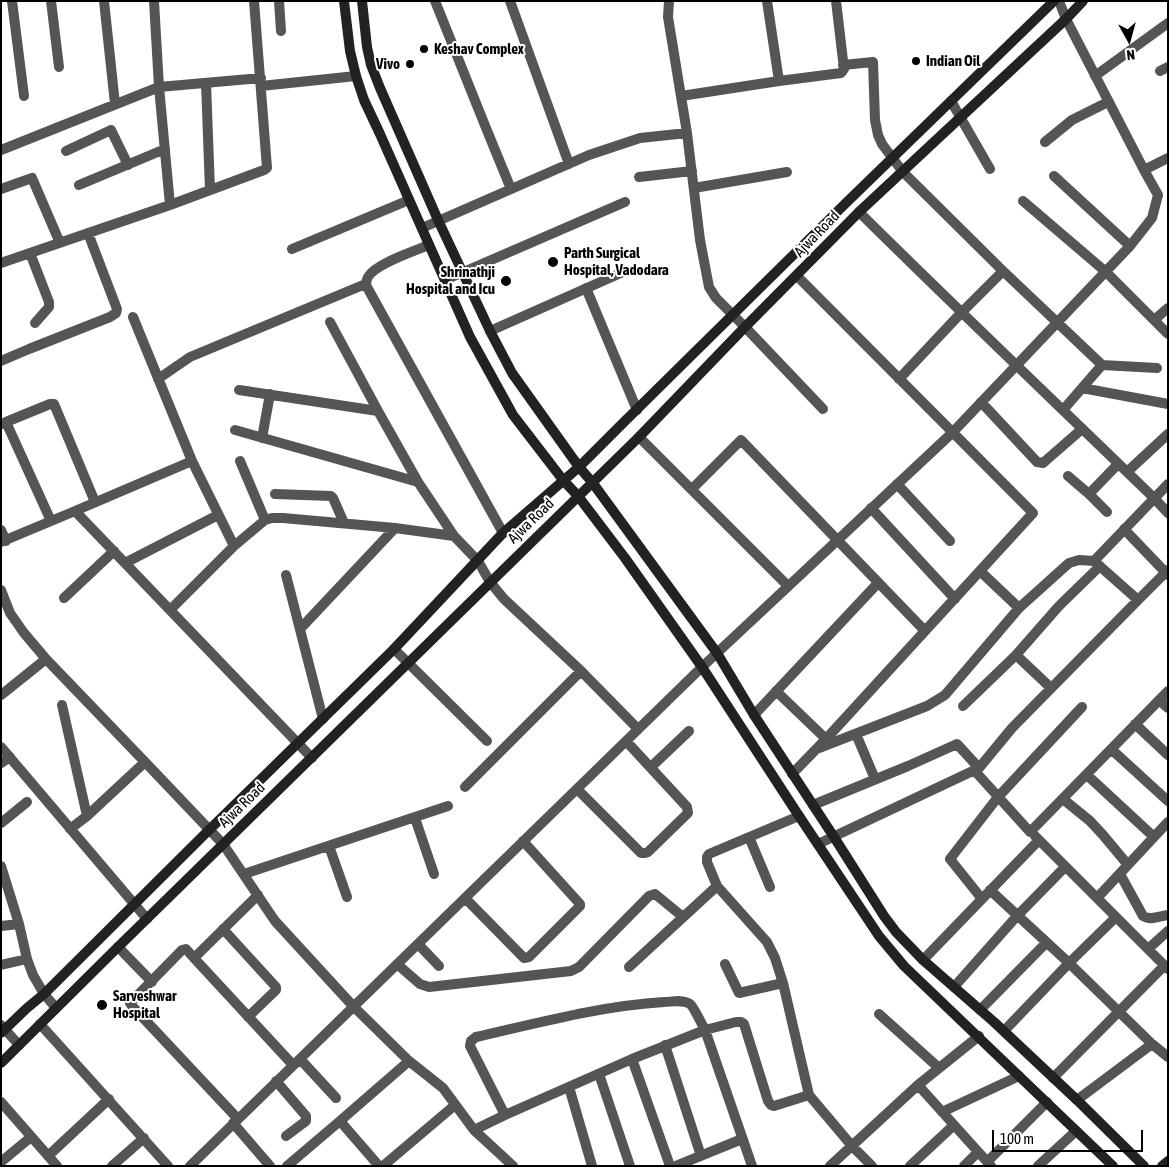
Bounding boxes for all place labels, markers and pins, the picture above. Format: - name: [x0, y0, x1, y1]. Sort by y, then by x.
- place label: Keshav Complex: [434, 40, 524, 58]
- marker: Keshav Complex: [418, 43, 430, 55]
- place label: Indian Oil: [926, 52, 980, 70]
- place label: Vivo: [376, 55, 400, 73]
- marker: Indian Oil: [910, 55, 922, 67]
- marker: Vivo: [404, 58, 416, 70]
- place label: Parth Surgical Hospital, Vadodara: [564, 244, 669, 279]
- marker: Parth Surgical Hospital, Vadodara: [546, 255, 560, 269]
- place label: Shrinathji Hospital and Icu: [406, 263, 495, 298]
- marker: Shrinathji Hospital and Icu: [499, 274, 513, 288]
- place label: Sarveshwar Hospital: [113, 987, 176, 1022]
- marker: Sarveshwar Hospital: [95, 998, 109, 1012]

